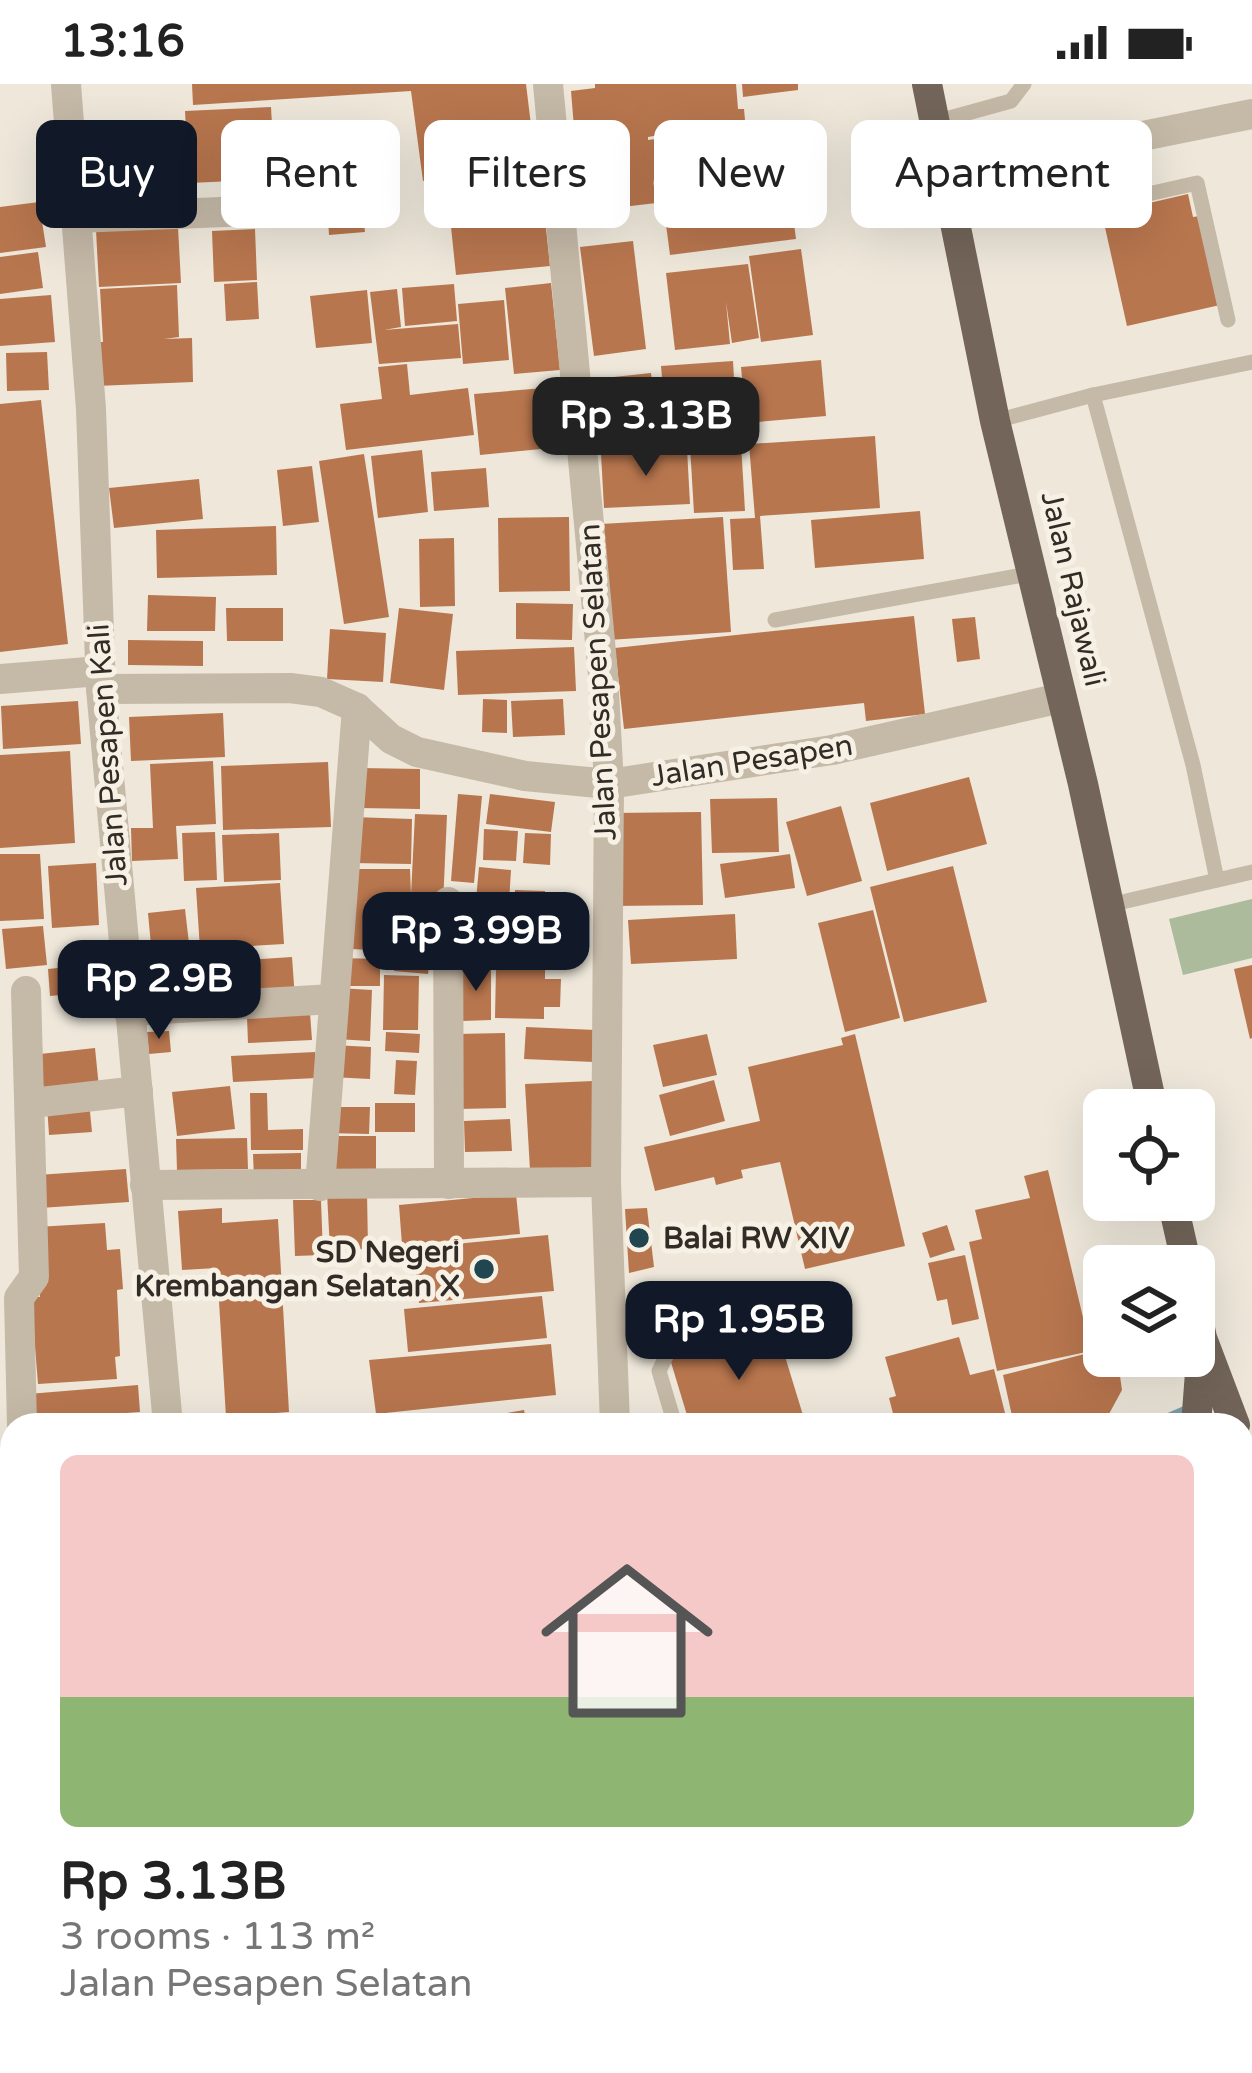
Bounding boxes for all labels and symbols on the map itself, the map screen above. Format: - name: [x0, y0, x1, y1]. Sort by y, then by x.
- pin: Rp 3.13B: [522, 377, 770, 479]
- street label: Jalan Rajawali: [1033, 488, 1113, 690]
- street label: Jalan Pesapen Selatan: [571, 523, 625, 841]
- street label: Jalan Pesapen Kali: [80, 622, 136, 888]
- street label: Jalan Pesapen: [649, 727, 855, 795]
- pin: Rp 3.99B: [352, 892, 600, 994]
- pin: Rp 2.9B: [48, 940, 270, 1042]
- place label: Balai RW XIV: [663, 1220, 849, 1257]
- marker: Balai RW XIV: [626, 1225, 652, 1251]
- place label: SD Negeri Krembangan Selatan X: [134, 1234, 460, 1305]
- marker: SD Negeri Krembangan Selatan X: [471, 1256, 497, 1282]
- pin: Rp 1.95B: [615, 1281, 863, 1383]

